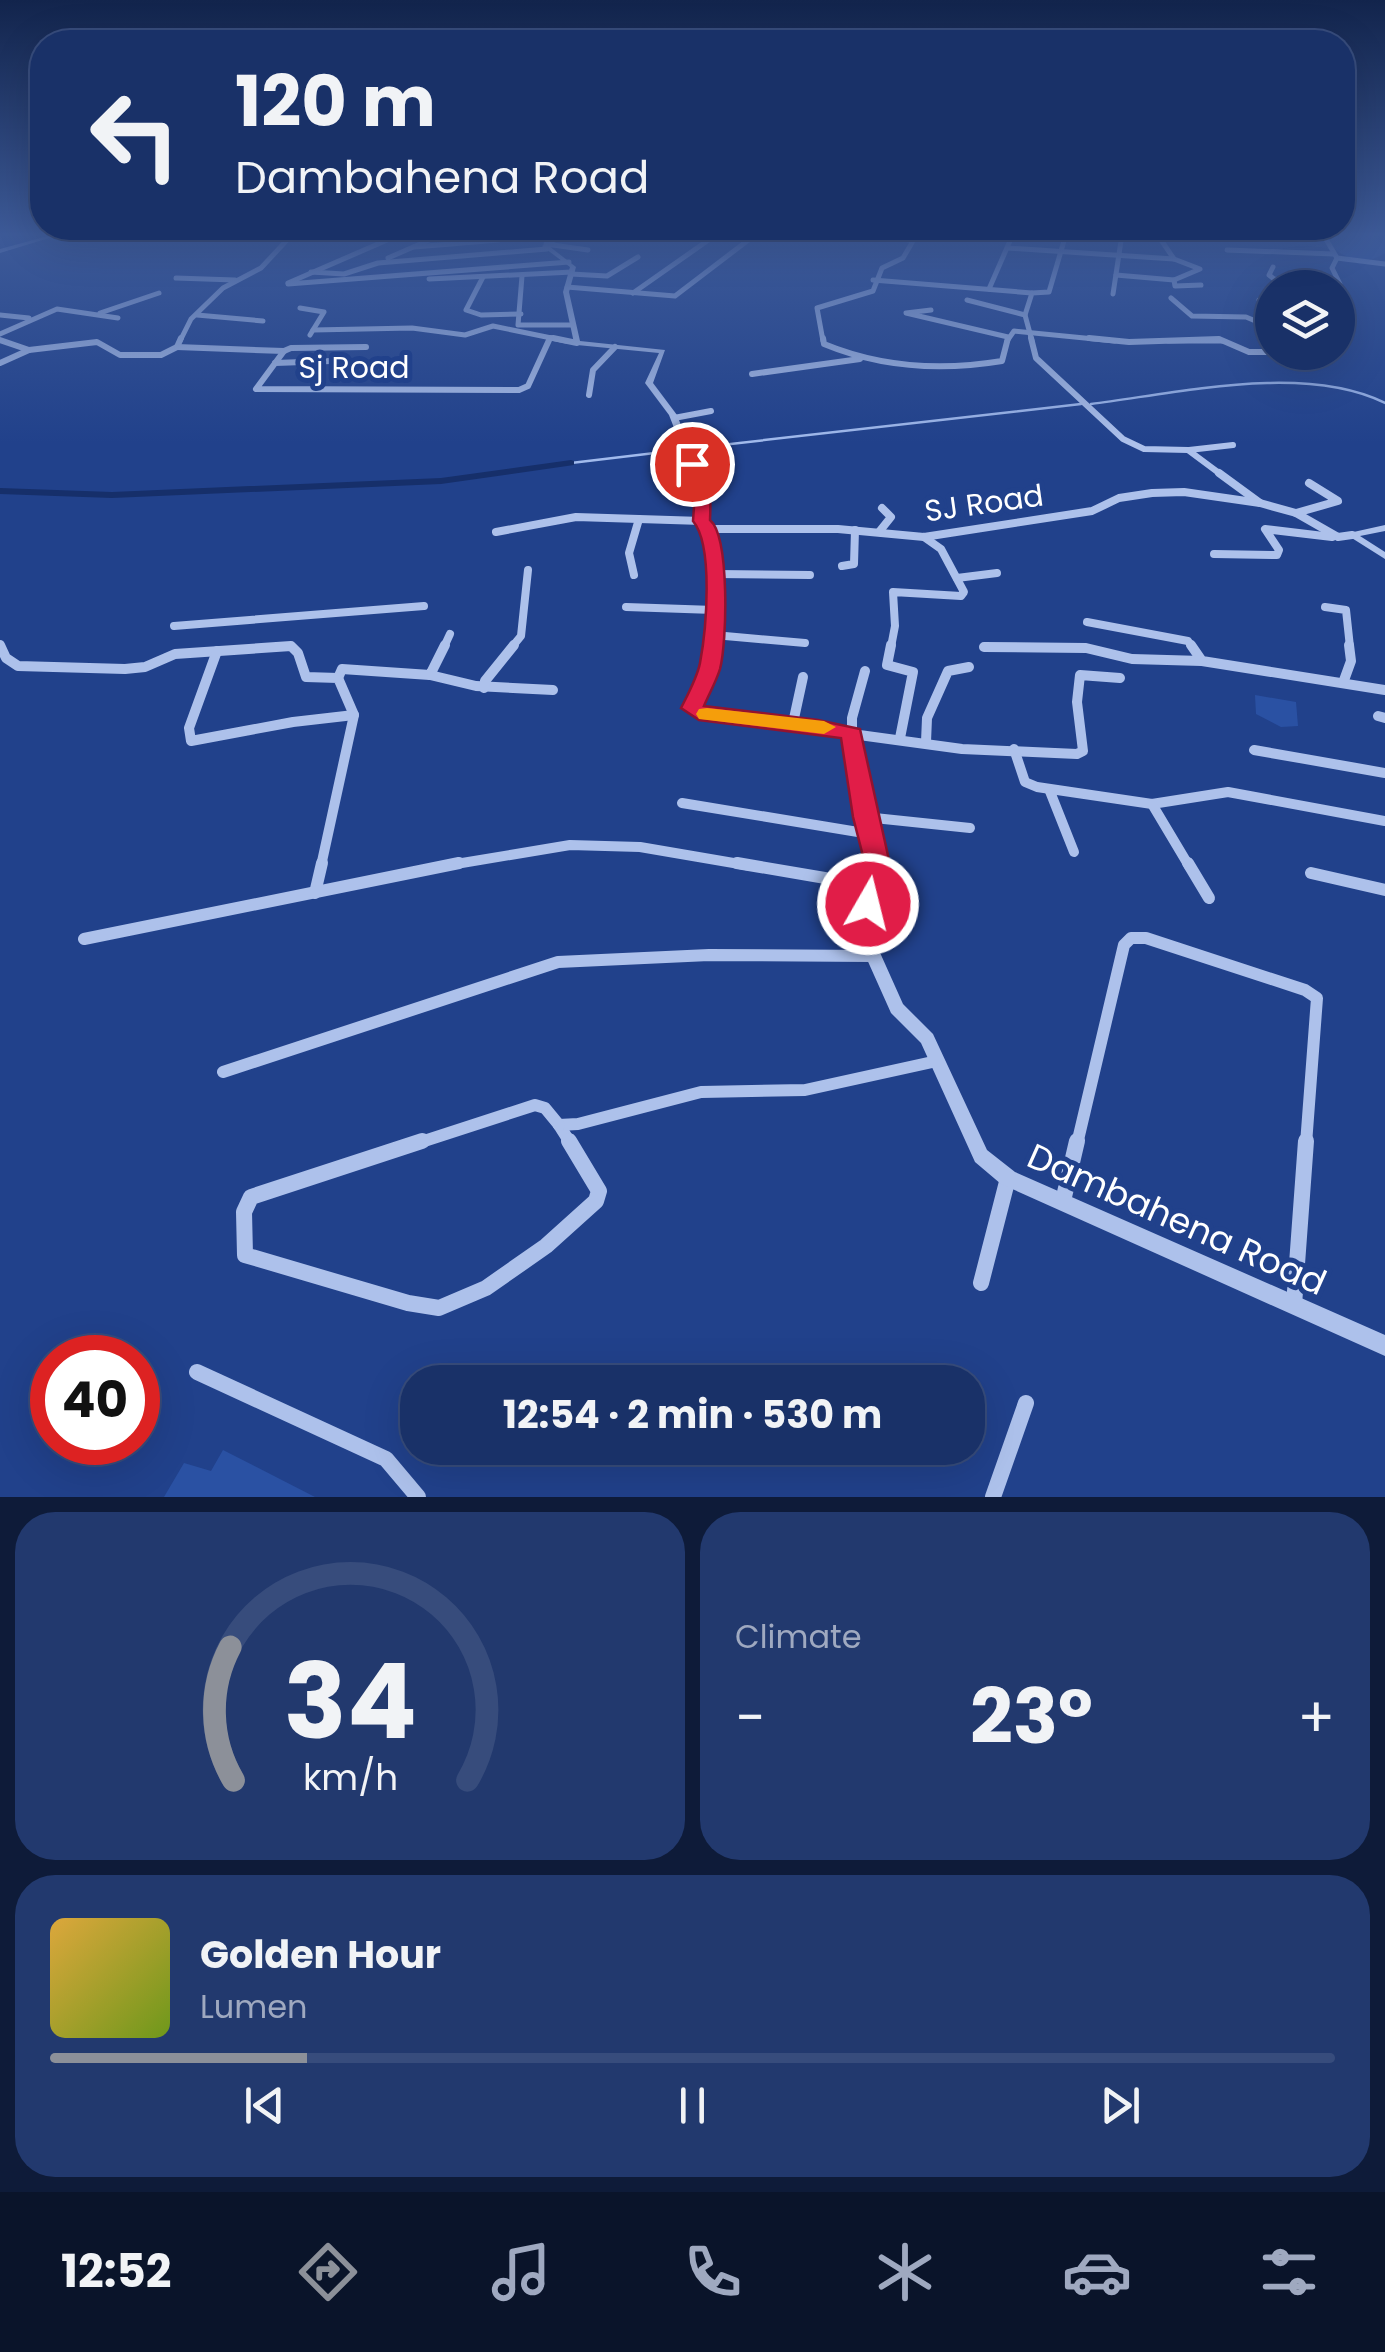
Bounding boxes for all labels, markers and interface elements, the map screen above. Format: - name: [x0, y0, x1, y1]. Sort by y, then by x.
- text: 120 m: [235, 52, 436, 151]
- icon: left: [70, 70, 200, 200]
- text: Dambahena Road: [235, 146, 649, 209]
- map controls: [1255, 270, 1355, 370]
- button: layers: [1255, 270, 1355, 370]
- street label: Sj Road: [298, 346, 410, 389]
- pin: [650, 422, 735, 507]
- icon: arrive: [665, 437, 720, 492]
- street label: SJ Road: [922, 473, 1046, 533]
- position arrow: [816, 852, 920, 956]
- street label: Dambahena Road: [1020, 1131, 1334, 1307]
- speed limit sign: 40: [30, 1335, 160, 1465]
- text: 12:54 · 2 min · 530 m: [503, 1388, 882, 1441]
- text: Climate: [735, 1614, 862, 1659]
- text: 34: [283, 1629, 417, 1774]
- text: 23°: [970, 1664, 1093, 1769]
- text: −: [735, 1679, 765, 1756]
- text: +: [1297, 1679, 1335, 1756]
- text: km/h: [302, 1752, 398, 1803]
- text: Golden Hour: [200, 1928, 441, 1981]
- text: Lumen: [200, 1984, 308, 2029]
- icon: previous: [237, 2078, 292, 2133]
- icon: pause: [665, 2078, 720, 2133]
- icon: next: [1093, 2078, 1148, 2133]
- icon: directions: [293, 2237, 363, 2307]
- icon: music: [486, 2237, 556, 2307]
- icon: phone: [678, 2237, 748, 2307]
- icon: climate: [870, 2237, 940, 2307]
- icon: car: [1062, 2237, 1132, 2307]
- icon: filters: [1254, 2237, 1324, 2307]
- text: 12:52: [61, 2240, 171, 2303]

